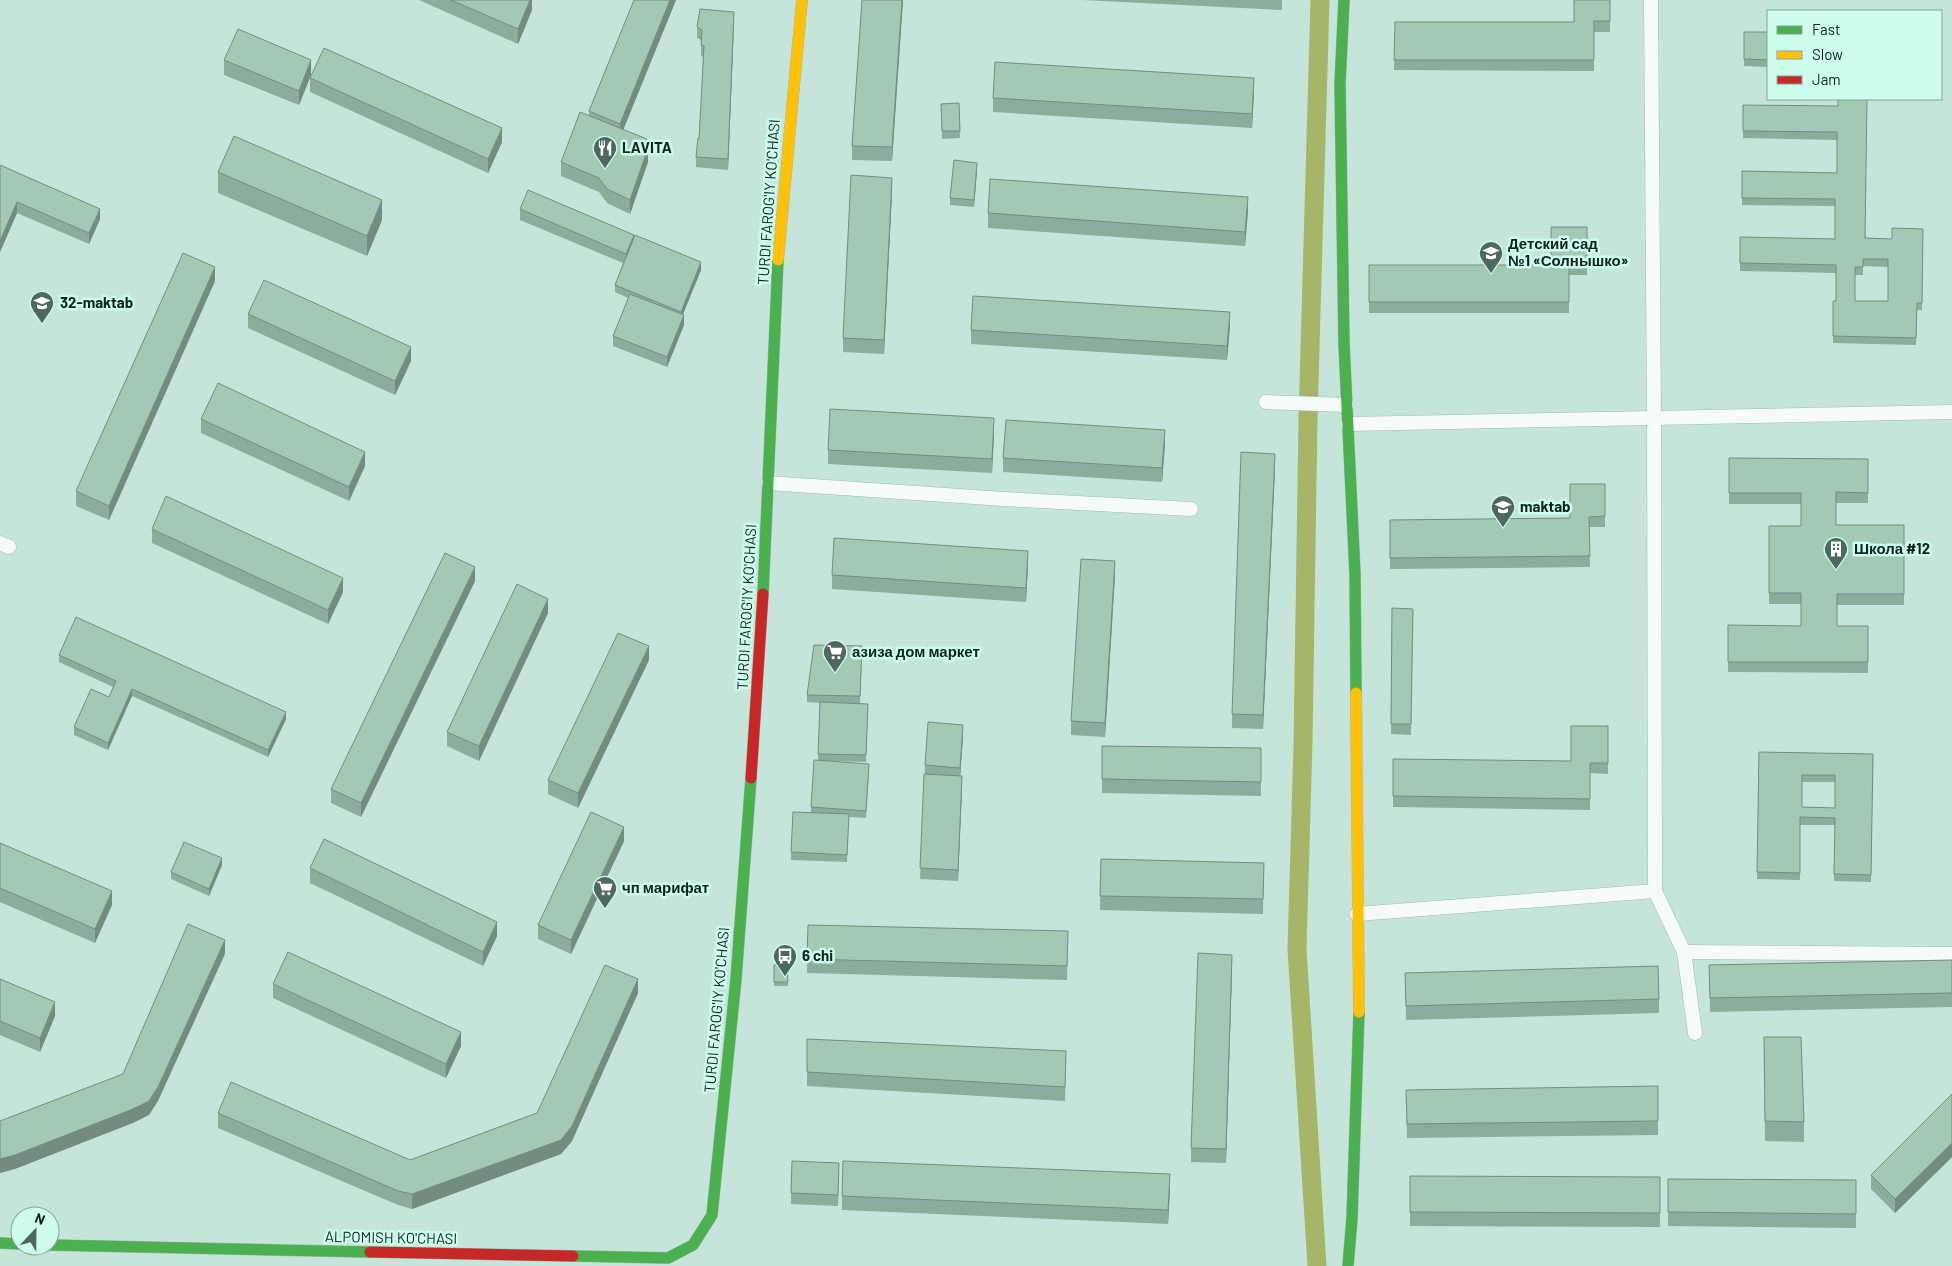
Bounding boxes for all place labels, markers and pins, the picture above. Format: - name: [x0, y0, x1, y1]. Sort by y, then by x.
- restaurant icon: LAVITA: [592, 135, 618, 169]
- place label: LAVITA: [622, 138, 672, 156]
- place label: Детский сад №1 «Солнышко»: [1508, 234, 1628, 269]
- school or university icon: Детский сад №1 «Солнышко»: [1478, 240, 1504, 274]
- school or university icon: 32-maktab: [29, 290, 55, 324]
- place label: 32-maktab: [60, 293, 133, 311]
- school or university icon: maktab: [1490, 494, 1516, 528]
- place label: maktab: [1520, 497, 1571, 515]
- building icon: Школа #12: [1823, 536, 1849, 570]
- place label: Школа #12: [1854, 539, 1930, 557]
- supermarket icon: азиза дом маркет: [822, 639, 848, 673]
- place label: азиза дом маркет: [852, 642, 980, 660]
- supermarket icon: чп марифат: [592, 875, 618, 909]
- place label: чп марифат: [622, 878, 709, 896]
- bus stop icon: 6 chi: [772, 943, 798, 977]
- place label: 6 chi: [802, 946, 833, 964]

